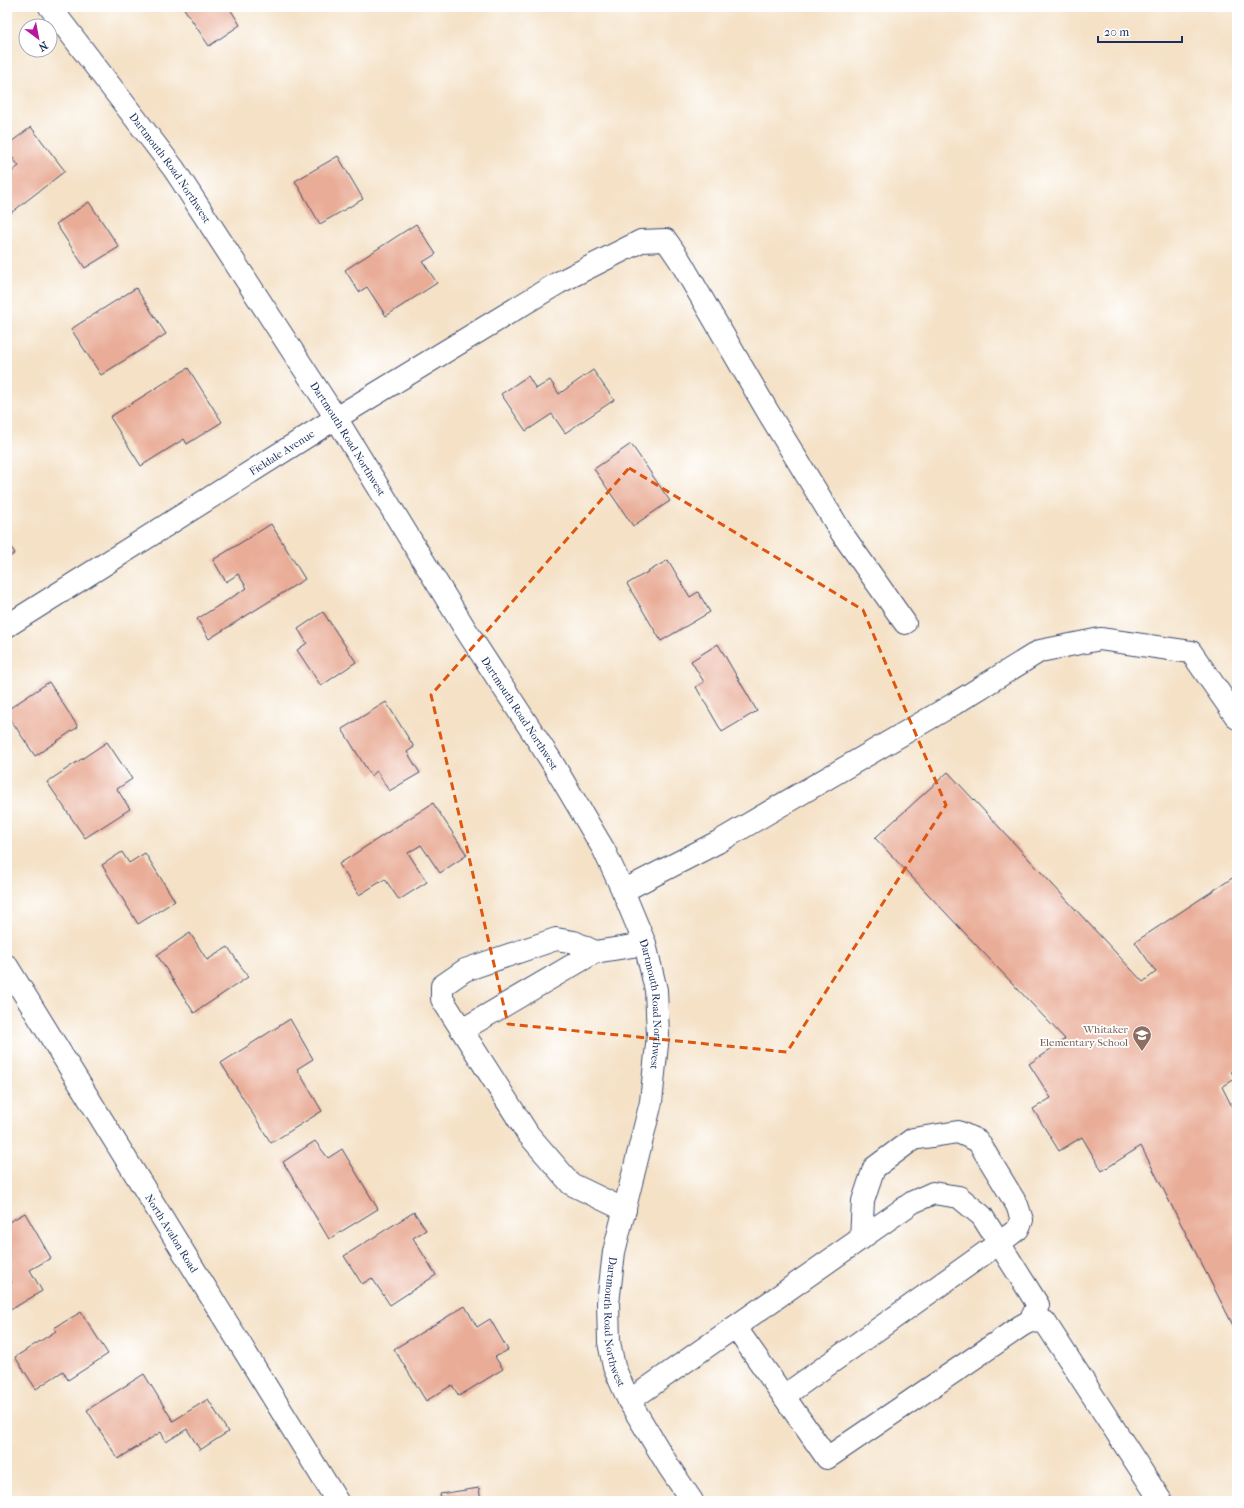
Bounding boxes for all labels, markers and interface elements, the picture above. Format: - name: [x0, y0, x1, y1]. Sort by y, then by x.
- north arrow: [18, 18, 58, 58]
- scale bar: [1098, 18, 1182, 44]
- text: 20 m: [1104, 25, 1129, 39]
- text: N: [36, 38, 50, 54]
- street label: Dartmouth Road Northwest: [126, 111, 213, 226]
- street label: Dartmouth Road Northwest: [307, 379, 388, 498]
- street label: Fieldale Avenue: [247, 427, 318, 478]
- street label: Dartmouth Road Northwest: [478, 655, 561, 772]
- street label: Dartmouth Road Northwest: [637, 937, 664, 1070]
- place label: Whitaker Elementary School: [1039, 1023, 1128, 1049]
- school or university icon: Whitaker Elementary School: [1131, 1024, 1153, 1052]
- street label: North Avalon Road: [142, 1192, 201, 1276]
- street label: Dartmouth Road Northwest: [601, 1256, 628, 1389]

